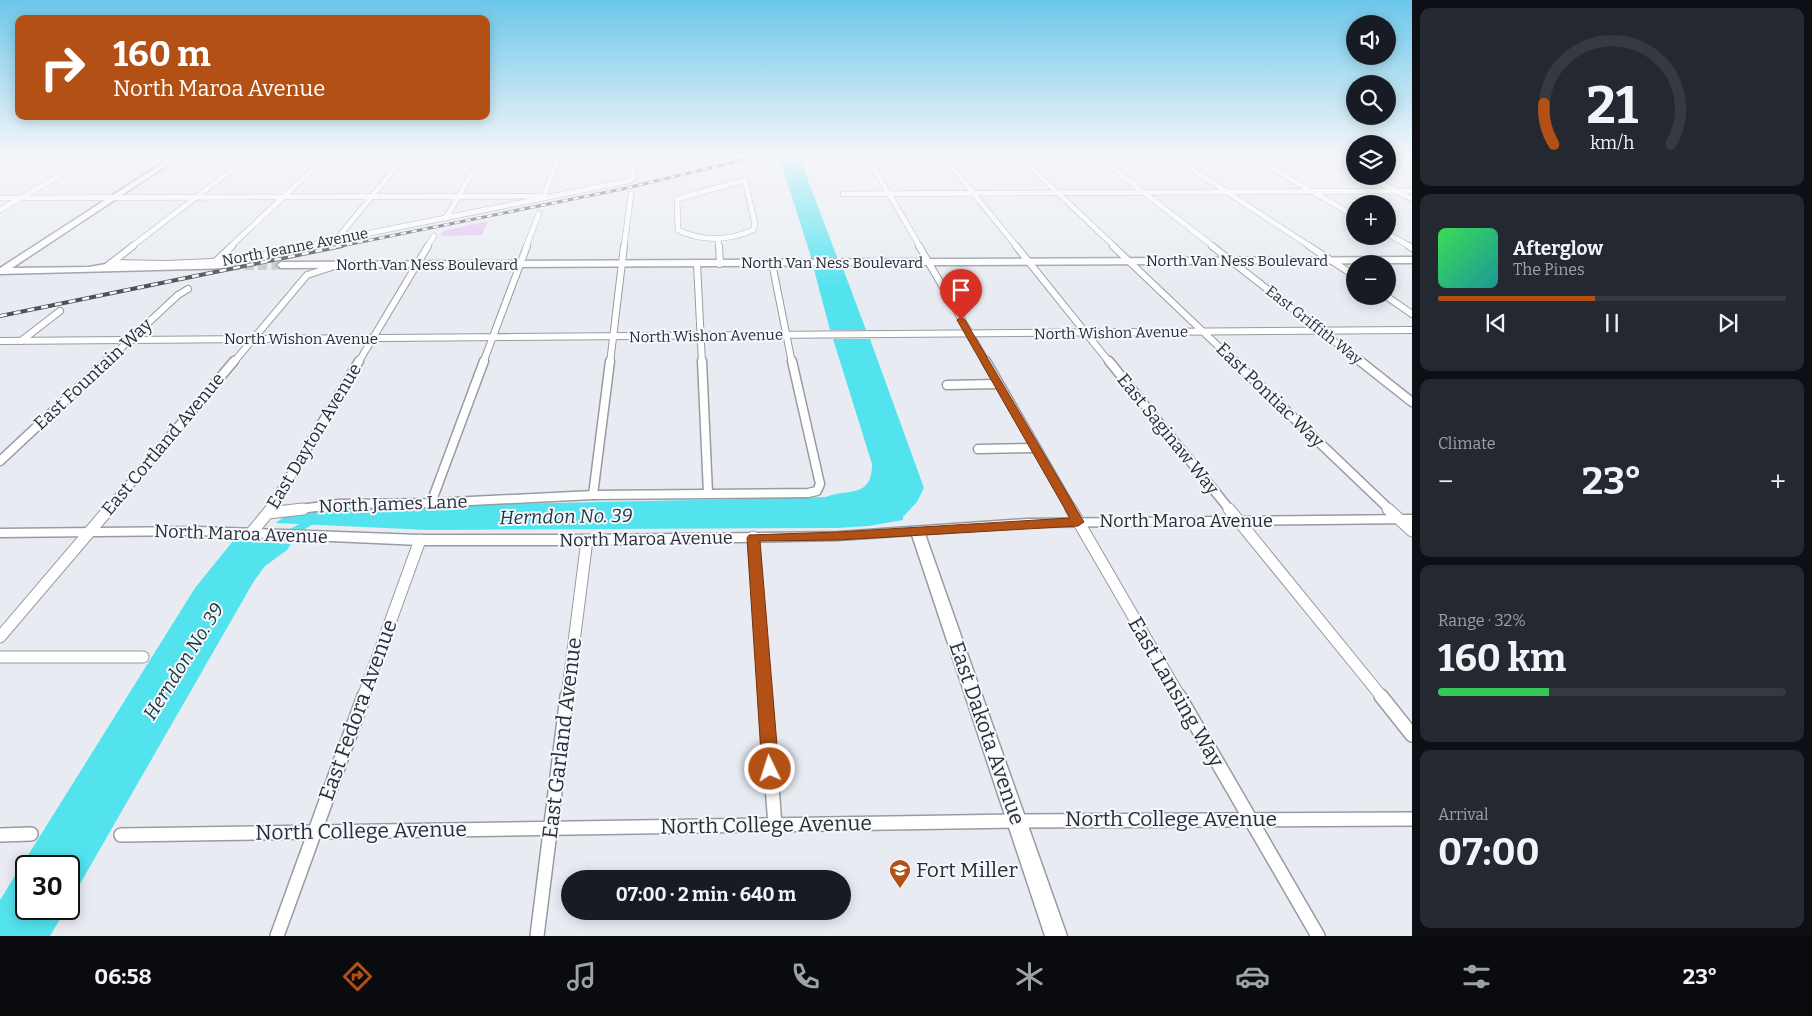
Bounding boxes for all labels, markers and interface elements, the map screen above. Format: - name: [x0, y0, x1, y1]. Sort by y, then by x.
- map controls: [1346, 15, 1396, 305]
- button: sound: [1346, 15, 1396, 65]
- text: 160 m: [113, 33, 211, 75]
- icon: right: [30, 35, 95, 100]
- text: 21: [1586, 74, 1638, 137]
- text: North Maroa Avenue: [113, 75, 325, 102]
- button: search: [1346, 75, 1396, 125]
- text: km/h: [1590, 132, 1634, 154]
- button: layers: [1346, 135, 1396, 185]
- button: +: [1346, 195, 1396, 245]
- street label: North Jeanne Avenue: [220, 224, 370, 270]
- text: Afterglow: [1513, 237, 1603, 260]
- street label: North Van Ness Boulevard: [1146, 252, 1328, 270]
- street label: North Van Ness Boulevard: [741, 254, 923, 272]
- button: −: [1346, 255, 1396, 305]
- street label: North Van Ness Boulevard: [336, 256, 518, 274]
- text: The Pines: [1513, 260, 1585, 279]
- pin: [940, 269, 982, 320]
- icon: arrive: [947, 276, 975, 304]
- street label: East Griffith Way: [1262, 282, 1366, 368]
- icon: previous: [1482, 309, 1510, 337]
- icon: pause: [1598, 309, 1626, 337]
- icon: next: [1714, 309, 1742, 337]
- street label: East Fountain Way: [29, 313, 157, 435]
- street label: North Wishon Avenue: [1034, 323, 1188, 343]
- street label: North Wishon Avenue: [629, 326, 783, 346]
- street label: North Wishon Avenue: [224, 330, 378, 348]
- street label: East Pontiac Way: [1211, 338, 1329, 452]
- street label: East Dayton Avenue: [262, 359, 366, 513]
- street label: East Cortland Avenue: [97, 368, 229, 520]
- street label: East Saginaw Way: [1112, 369, 1224, 499]
- text: Climate: [1438, 434, 1496, 453]
- text: 23°: [1582, 458, 1642, 504]
- text: −: [1438, 465, 1453, 498]
- text: +: [1770, 465, 1786, 498]
- street label: North James Lane: [318, 490, 468, 518]
- water label: Herndon No. 39: [499, 504, 633, 529]
- street label: North Maroa Avenue: [1099, 510, 1273, 532]
- street label: North Maroa Avenue: [154, 520, 328, 548]
- street label: North Maroa Avenue: [559, 526, 733, 552]
- water label: Herndon No. 39: [138, 599, 229, 724]
- text: Range · 32%: [1438, 611, 1526, 630]
- street label: East Lansing Way: [1122, 612, 1230, 773]
- street label: East Fedora Avenue: [313, 616, 403, 804]
- text: 160 km: [1438, 635, 1566, 681]
- street label: East Garland Avenue: [537, 636, 587, 840]
- street label: East Dakota Avenue: [943, 638, 1031, 828]
- position arrow: [743, 742, 795, 794]
- text: Arrival: [1438, 805, 1489, 824]
- street label: North College Avenue: [1065, 806, 1277, 832]
- street label: North College Avenue: [660, 810, 872, 840]
- street label: North College Avenue: [255, 816, 467, 846]
- text: 07:00: [1438, 829, 1540, 875]
- speed limit sign: 30: [15, 855, 80, 920]
- place label: Fort Miller: [916, 857, 1018, 883]
- school or university icon: Fort Miller: [888, 858, 912, 889]
- text: 07:00 · 2 min · 640 m: [616, 883, 796, 906]
- icon: directions: [340, 959, 375, 994]
- icon: music: [564, 959, 599, 994]
- icon: phone: [788, 959, 823, 994]
- icon: climate: [1012, 959, 1047, 994]
- icon: car: [1235, 959, 1270, 994]
- icon: filters: [1459, 959, 1494, 994]
- text: 06:58: [94, 963, 152, 990]
- text: 23°: [1683, 963, 1718, 990]

